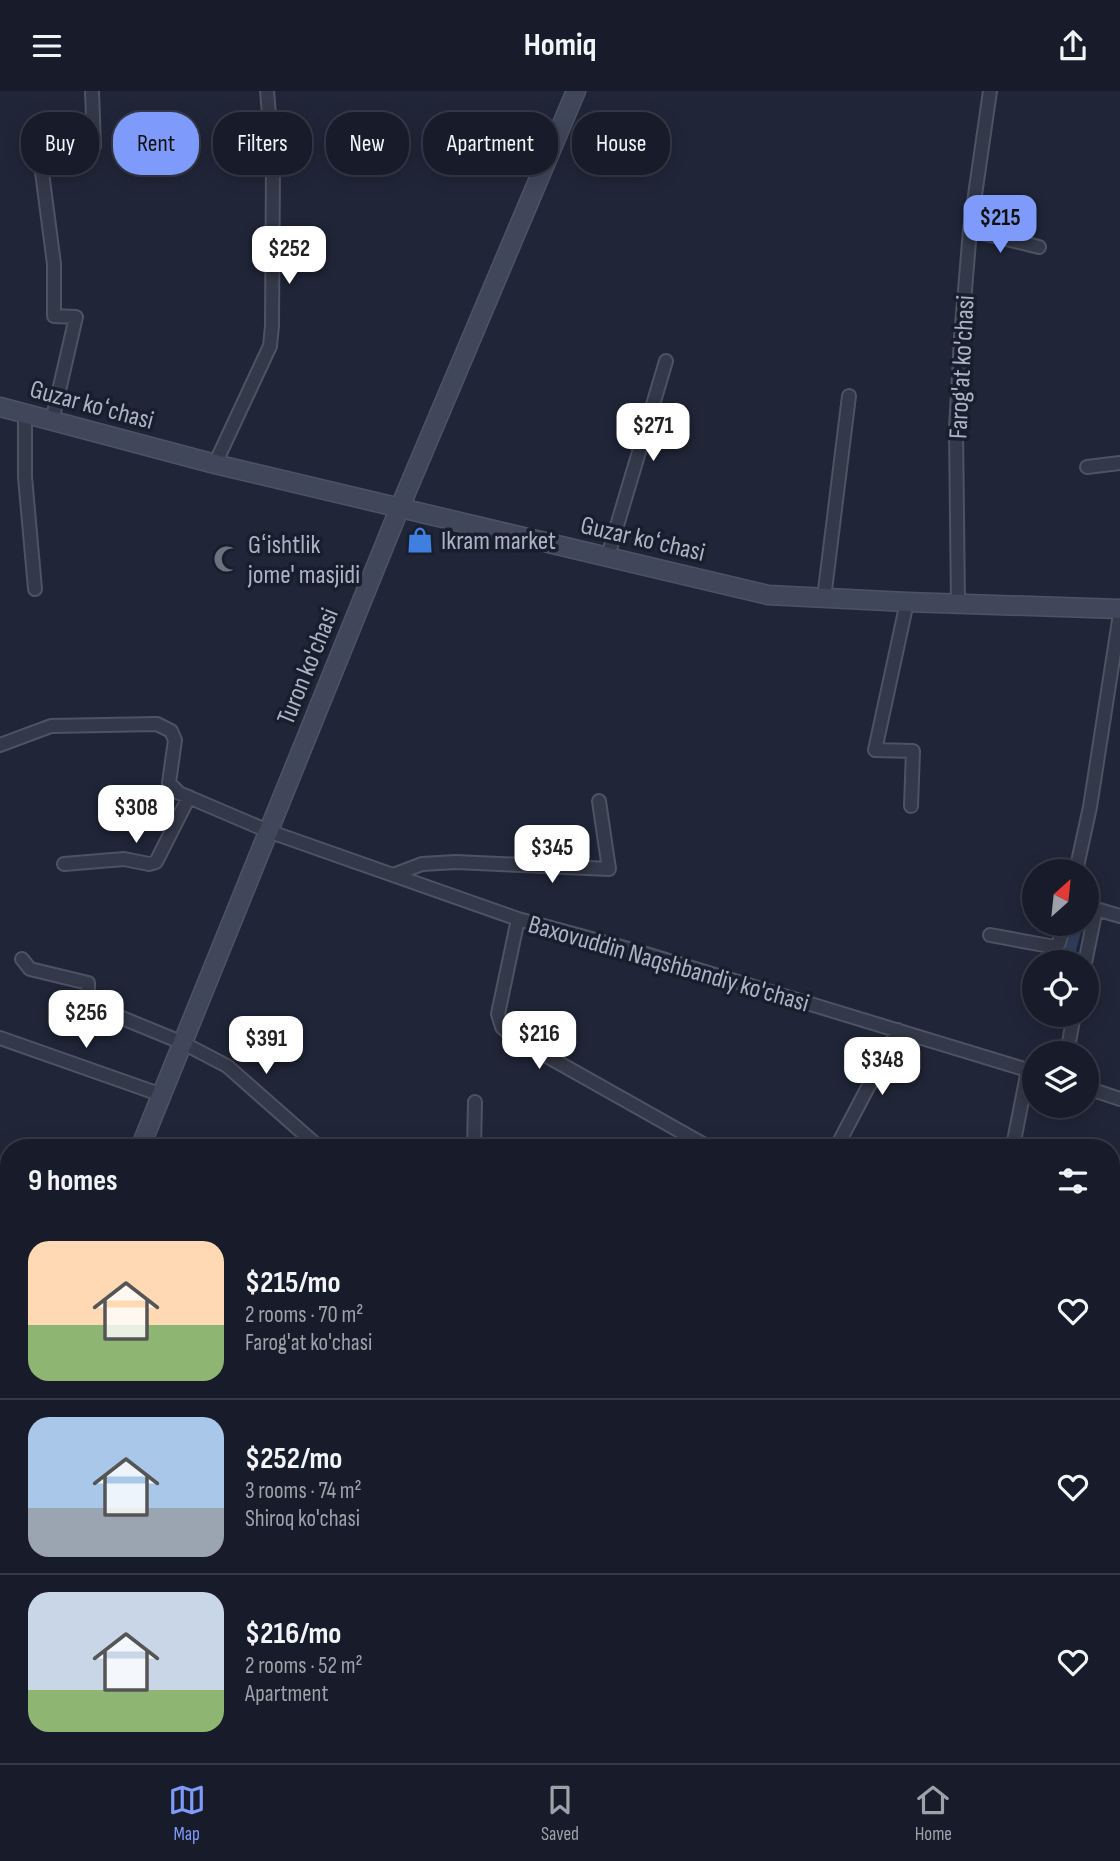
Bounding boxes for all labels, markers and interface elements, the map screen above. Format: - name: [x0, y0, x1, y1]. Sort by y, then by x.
- text: Homiq: [524, 26, 596, 65]
- icon: menu: [28, 27, 66, 65]
- icon: share: [1054, 27, 1092, 65]
- chip: Buy: [21, 112, 99, 175]
- chip: Rent: [113, 112, 199, 175]
- chip: Filters: [213, 112, 312, 175]
- chip: New: [326, 112, 409, 175]
- chip: Apartment: [423, 112, 558, 175]
- chip: House: [572, 112, 670, 175]
- pin: $215: [959, 195, 1041, 255]
- text: $215: [979, 204, 1021, 232]
- pin: $252: [248, 227, 330, 286]
- text: $252: [268, 235, 310, 263]
- street label: Farog'at ko'chasi: [943, 294, 982, 440]
- street label: Guzar koʻchasi: [26, 374, 157, 437]
- pin: $271: [612, 403, 694, 463]
- text: $271: [633, 412, 673, 440]
- street label: Guzar koʻchasi: [577, 510, 708, 569]
- shop icon: Ikram market: [405, 525, 435, 555]
- place label: Ikram market: [441, 526, 556, 557]
- place label: Gʻishtlik jome' masjidi: [247, 530, 360, 591]
- mosque icon: Gʻishtlik jome' masjidi: [212, 544, 242, 574]
- street label: Turon ko'chasi: [271, 604, 346, 729]
- pin: $308: [95, 785, 177, 845]
- text: $308: [114, 794, 158, 822]
- pin: $345: [511, 825, 593, 885]
- text: $345: [531, 834, 573, 862]
- north arrow: [1022, 859, 1099, 936]
- map controls: [1022, 859, 1099, 1118]
- street label: Baxovuddin Naqshbandiy ko'chasi: [525, 909, 813, 1019]
- button: locate: [1022, 950, 1099, 1027]
- pin: $256: [45, 991, 127, 1050]
- text: $256: [65, 999, 107, 1027]
- pin: $216: [498, 1011, 580, 1071]
- pin: $391: [225, 1017, 307, 1076]
- text: $216: [518, 1020, 560, 1048]
- text: $391: [245, 1025, 287, 1053]
- pin: $348: [841, 1037, 923, 1097]
- button: layers: [1022, 1041, 1099, 1118]
- text: $348: [860, 1046, 904, 1074]
- icon: filters: [1054, 1162, 1092, 1200]
- text: 9 homes: [28, 1163, 118, 1199]
- text: $215/mo: [245, 1265, 341, 1301]
- icon: home: [84, 1269, 168, 1353]
- icon: heart: [1054, 1292, 1092, 1330]
- text: 2 rooms · 70 m²: [245, 1301, 363, 1329]
- text: Farog'at ko'chasi: [245, 1329, 372, 1357]
- text: $252/mo: [245, 1441, 342, 1477]
- icon: home: [84, 1445, 168, 1529]
- icon: heart: [1054, 1468, 1092, 1506]
- text: 3 rooms · 74 m²: [245, 1477, 362, 1505]
- text: Shiroq ko'chasi: [245, 1505, 360, 1533]
- text: $216/mo: [245, 1616, 341, 1652]
- icon: home: [84, 1620, 168, 1704]
- icon: heart: [1054, 1643, 1092, 1681]
- text: 2 rooms · 52 m²: [245, 1652, 363, 1680]
- text: Apartment: [245, 1680, 329, 1708]
- tab: Map: [168, 1781, 206, 1846]
- tab: Saved: [541, 1781, 579, 1846]
- tab: Home: [914, 1781, 952, 1846]

